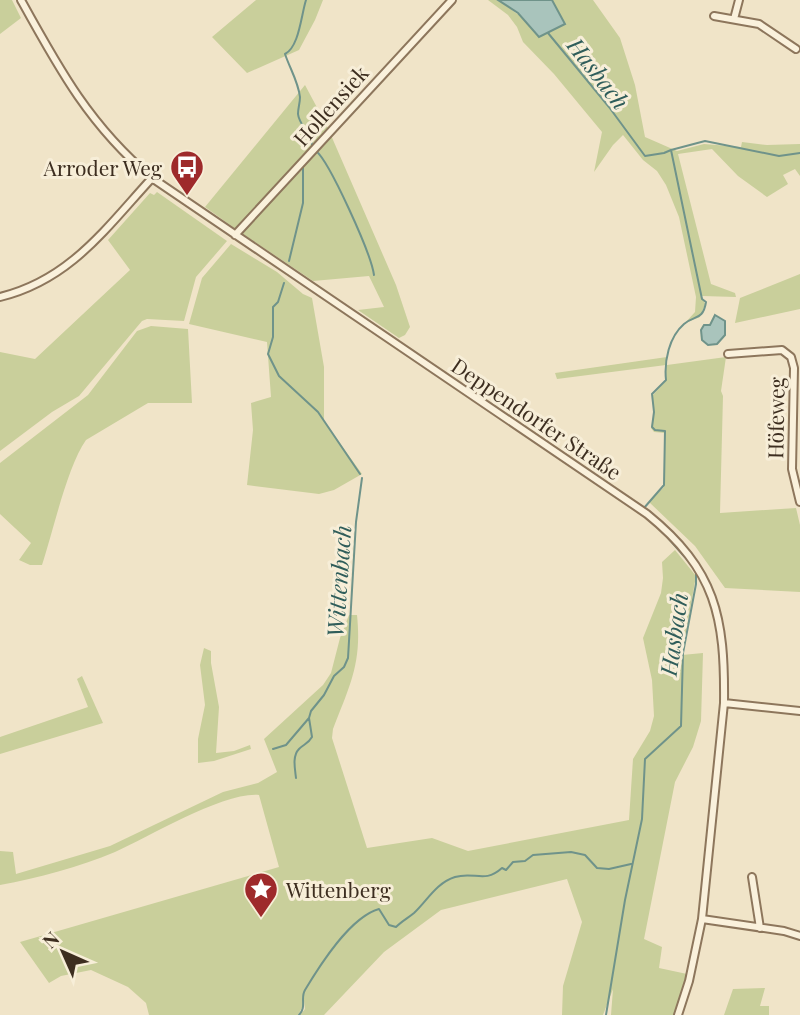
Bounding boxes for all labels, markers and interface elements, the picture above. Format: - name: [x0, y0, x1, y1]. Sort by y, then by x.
- water label: Hasbach: [560, 30, 637, 115]
- street label: Hollensiek: [286, 58, 374, 151]
- bus stop icon: Arroder Weg: [168, 148, 206, 197]
- place label: Arroder Weg: [42, 153, 162, 181]
- street label: Deppendorfer Straße: [447, 351, 627, 485]
- street label: Höfeweg: [760, 377, 790, 459]
- water label: Wittenbach: [319, 524, 357, 638]
- water label: Hasbach: [652, 591, 694, 678]
- place icon: Wittenberg: [242, 870, 280, 919]
- place label: Wittenberg: [285, 875, 391, 903]
- north arrow: [28, 917, 98, 987]
- text: N: [36, 925, 65, 953]

